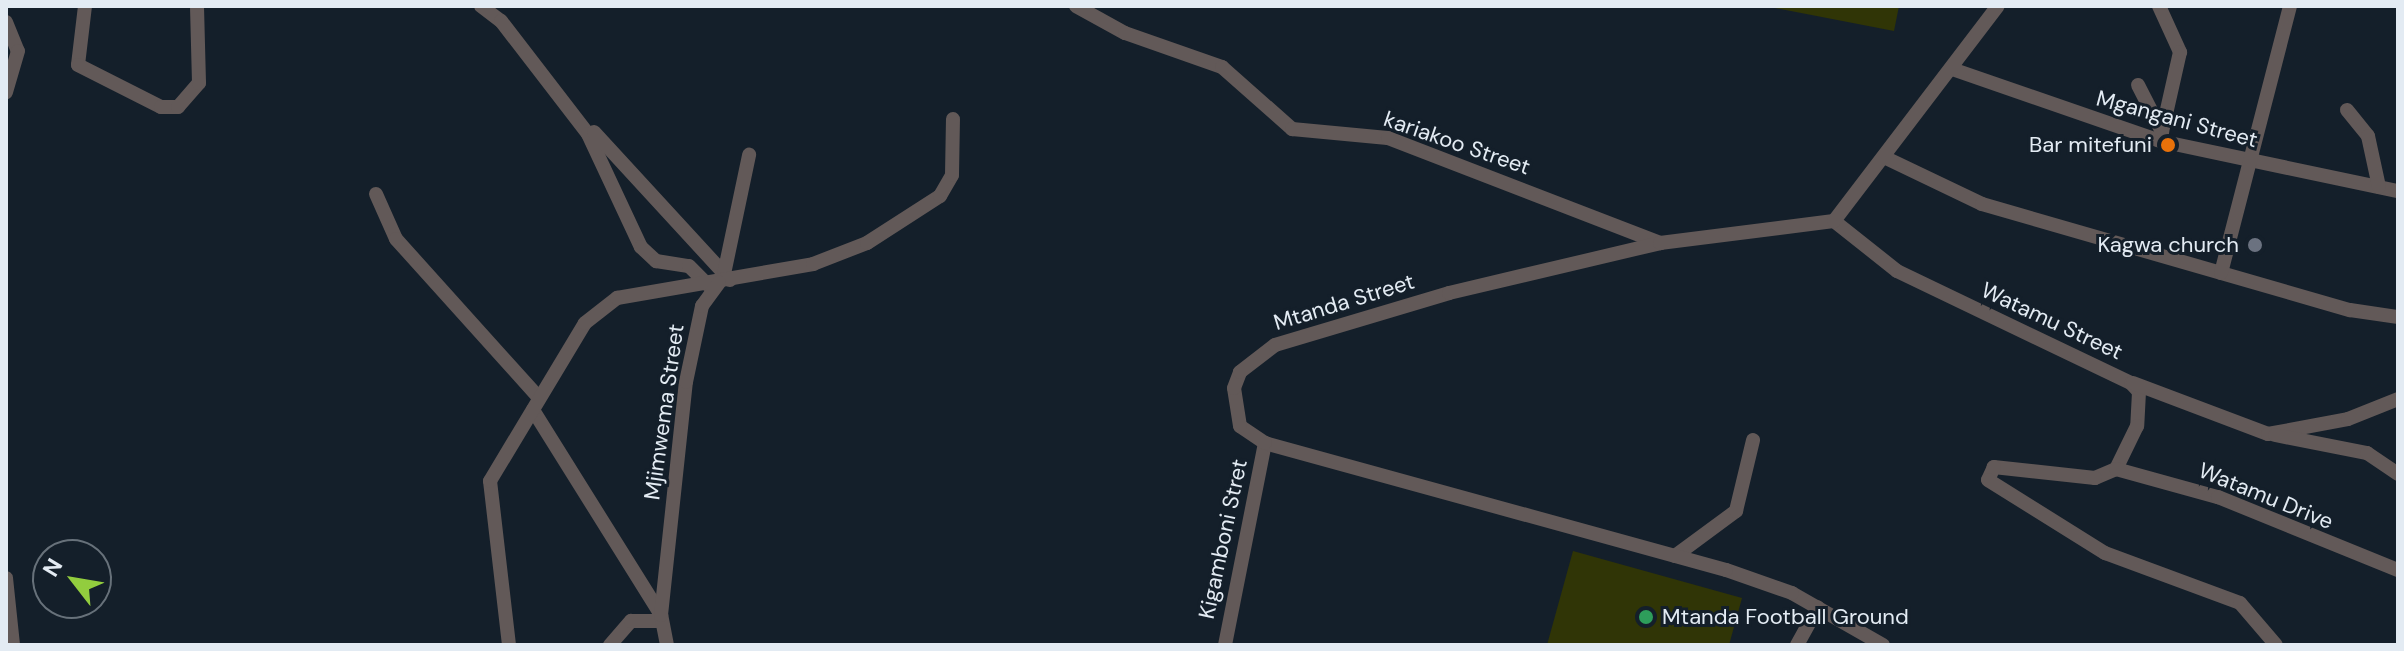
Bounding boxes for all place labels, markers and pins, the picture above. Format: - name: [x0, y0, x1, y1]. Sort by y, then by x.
- place label: Bar mitefuni: [2029, 132, 2152, 158]
- marker: Bar mitefuni: [2159, 136, 2177, 154]
- place label: Kagwa church: [2097, 232, 2239, 258]
- marker: Kagwa church: [2246, 236, 2264, 254]
- place label: Mtanda Football Ground: [1662, 604, 1909, 630]
- marker: Mtanda Football Ground: [1637, 608, 1655, 626]

